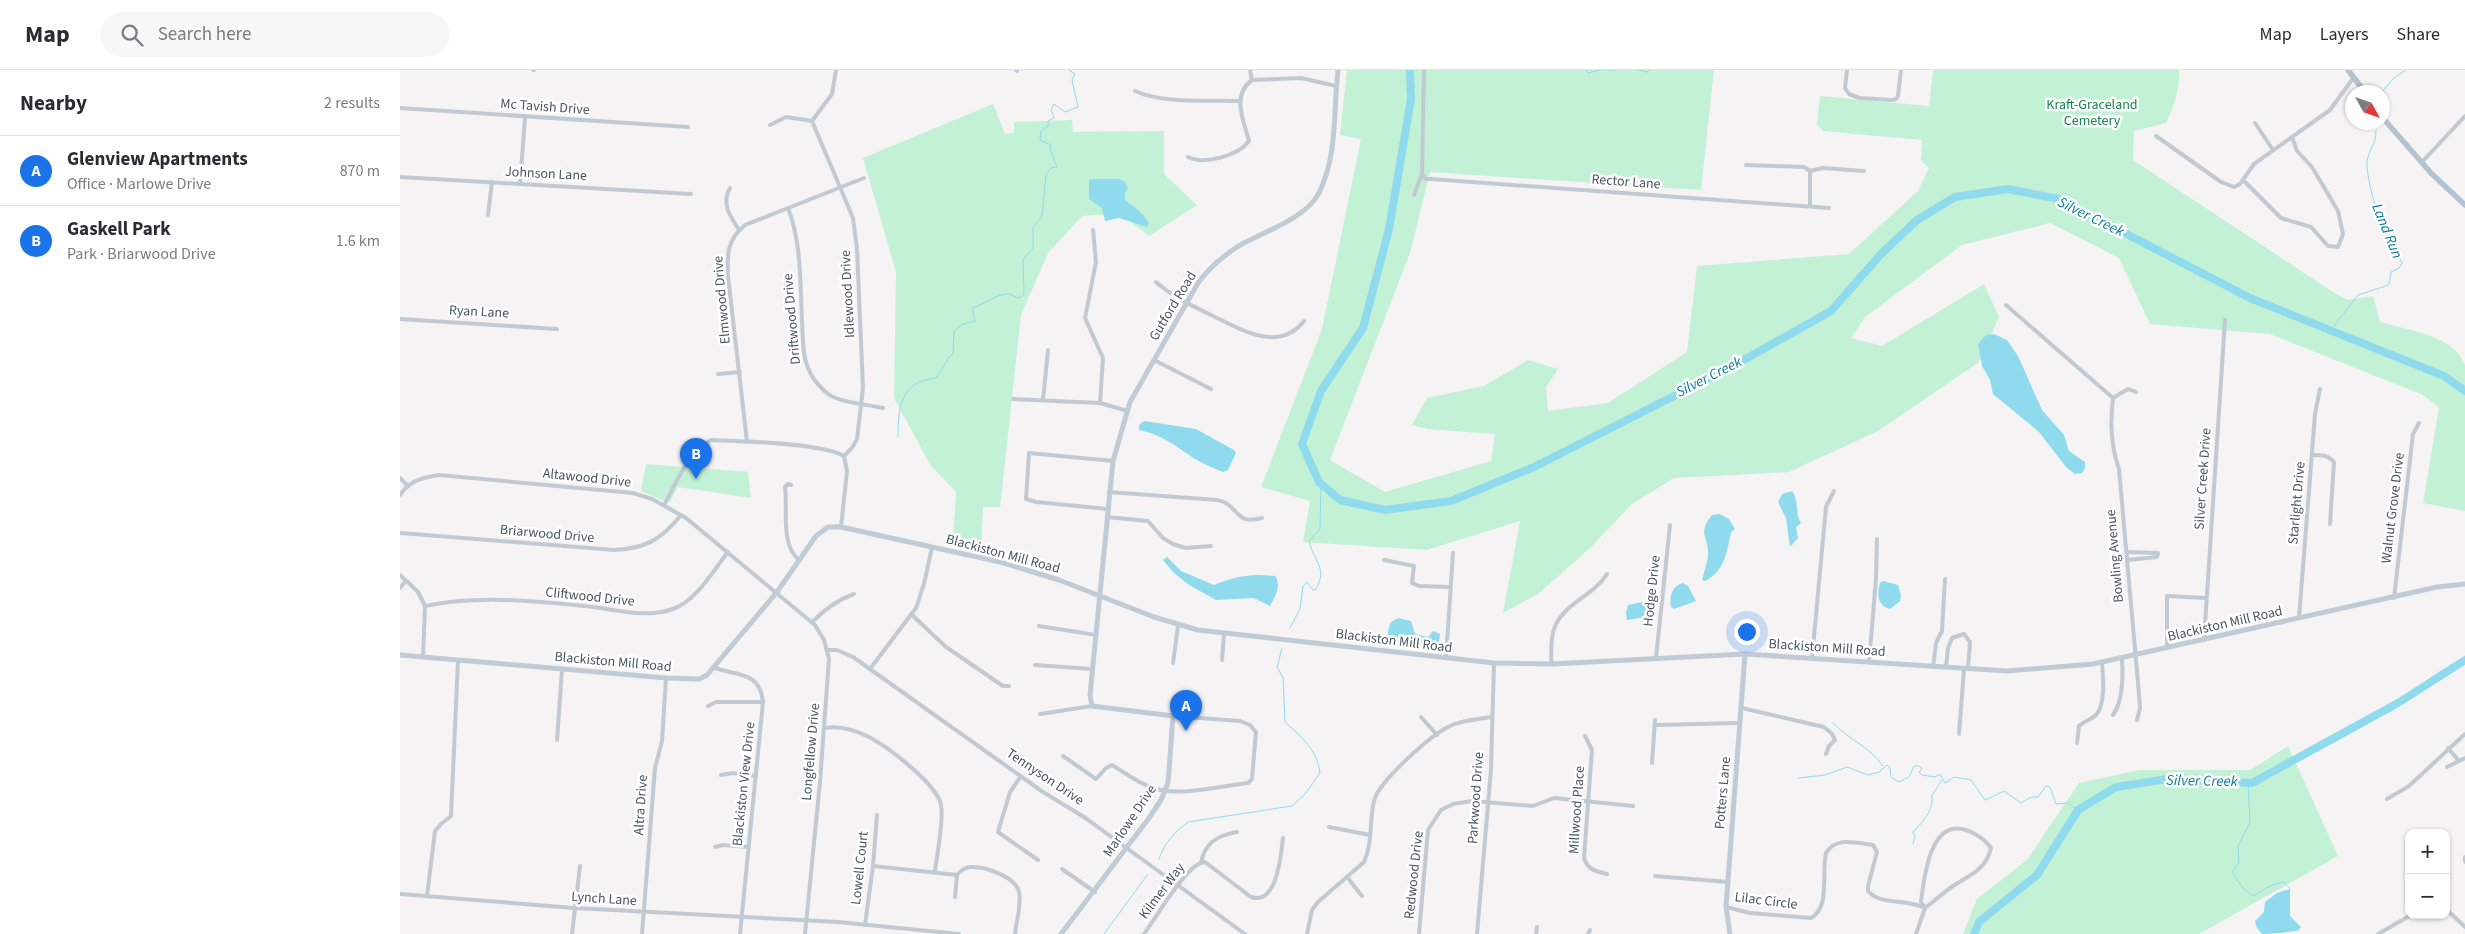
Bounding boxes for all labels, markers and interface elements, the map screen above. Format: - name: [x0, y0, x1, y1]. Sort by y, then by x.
- search box: [100, 12, 450, 57]
- text: Map: [25, 17, 70, 52]
- icon: search: [118, 21, 146, 49]
- text: Search here: [158, 21, 251, 48]
- text: Map: [2260, 22, 2292, 47]
- text: Layers: [2320, 22, 2369, 47]
- text: Share: [2397, 22, 2440, 47]
- north arrow: [2345, 85, 2390, 130]
- text: Nearby: [20, 88, 87, 118]
- text: 2 results: [324, 92, 380, 114]
- street label: Mc Tavish Drive: [500, 94, 590, 120]
- park label: Kraft-Graceland Cemetery: [2046, 95, 2138, 131]
- text: Glenview Apartments: [67, 146, 248, 173]
- text: A: [31, 160, 41, 182]
- text: 870 m: [340, 160, 380, 182]
- street label: Johnson Lane: [505, 162, 587, 186]
- street label: Rector Lane: [1591, 170, 1661, 194]
- text: Office · Marlowe Drive: [67, 173, 211, 195]
- water label: Silver Creek: [2054, 192, 2129, 243]
- water label: Land Run: [2366, 200, 2408, 262]
- text: Gaskell Park: [67, 216, 171, 243]
- text: B: [31, 230, 41, 252]
- text: 1.6 km: [336, 230, 380, 252]
- text: Park · Briarwood Drive: [67, 243, 216, 265]
- street label: Idlewood Drive: [836, 249, 860, 339]
- street label: Elmwood Drive: [708, 255, 736, 345]
- street label: Gutford Road: [1144, 268, 1202, 344]
- street label: Driftwood Drive: [778, 273, 806, 365]
- street label: Ryan Lane: [448, 300, 510, 324]
- water label: Silver Creek: [1672, 351, 1746, 403]
- street label: Silver Creek Drive: [2189, 427, 2217, 531]
- pin: B: [680, 438, 712, 479]
- street label: Walnut Grove Drive: [2376, 451, 2410, 565]
- street label: Starlight Drive: [2283, 461, 2311, 545]
- street label: Altawood Drive: [542, 463, 632, 493]
- street label: Bowling Avenue: [2101, 508, 2129, 603]
- street label: Briarwood Drive: [499, 520, 595, 548]
- street label: Blackiston Mill Road: [944, 529, 1062, 579]
- street label: Hodge Drive: [1638, 554, 1666, 628]
- street label: Cliftwood Drive: [544, 582, 636, 612]
- street label: Blackiston Mill Road: [2166, 601, 2284, 647]
- your location: [1734, 619, 1760, 645]
- street label: Blackiston Mill Road: [1335, 624, 1453, 658]
- street label: Blackiston Mill Road: [1768, 634, 1886, 662]
- street label: Blackiston Mill Road: [554, 647, 672, 677]
- pin: A: [1170, 690, 1202, 731]
- street label: Longfellow Drive: [797, 702, 825, 802]
- street label: Blackiston View Drive: [728, 721, 760, 847]
- street label: Tennyson Drive: [1002, 744, 1088, 810]
- street label: Parkwood Drive: [1463, 751, 1489, 845]
- street label: Potters Lane: [1710, 756, 1736, 830]
- street label: Millwood Place: [1564, 765, 1590, 855]
- water label: Silver Creek: [2166, 770, 2239, 792]
- street label: Altra Drive: [629, 774, 653, 836]
- street label: Marlowe Drive: [1098, 781, 1162, 861]
- map controls: [2405, 829, 2450, 919]
- button: +: [2405, 829, 2450, 874]
- street label: Lowell Court: [846, 830, 874, 906]
- street label: Redwood Drive: [1399, 830, 1429, 920]
- street label: Kilmer Way: [1134, 858, 1190, 923]
- button: −: [2405, 874, 2450, 919]
- street label: Lynch Lane: [570, 887, 638, 911]
- street label: Lilac Circle: [1733, 887, 1799, 915]

